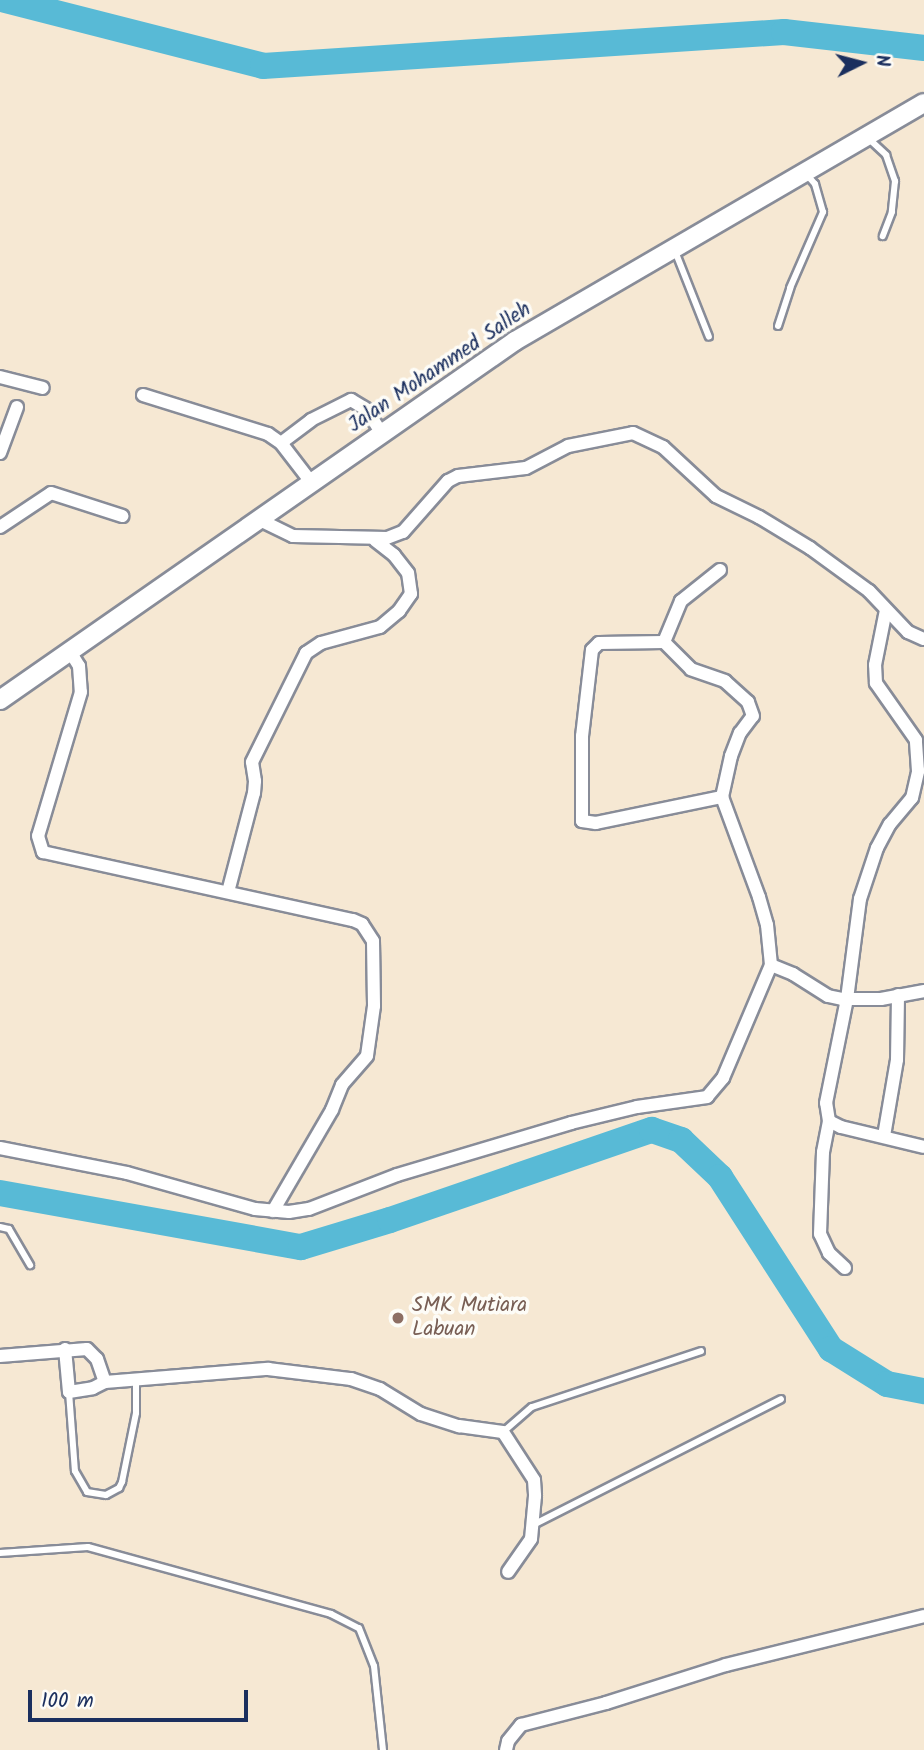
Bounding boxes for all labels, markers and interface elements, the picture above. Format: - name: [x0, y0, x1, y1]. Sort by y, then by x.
- north arrow: [826, 28, 896, 98]
- text: N: [866, 53, 897, 68]
- street label: Jalan Mohammed Salleh: [344, 297, 536, 439]
- place label: SMK Mutiara Labuan: [412, 1293, 527, 1343]
- marker: SMK Mutiara Labuan: [390, 1310, 406, 1326]
- scale bar: [32, 1676, 252, 1720]
- text: 100 m: [41, 1685, 94, 1718]

